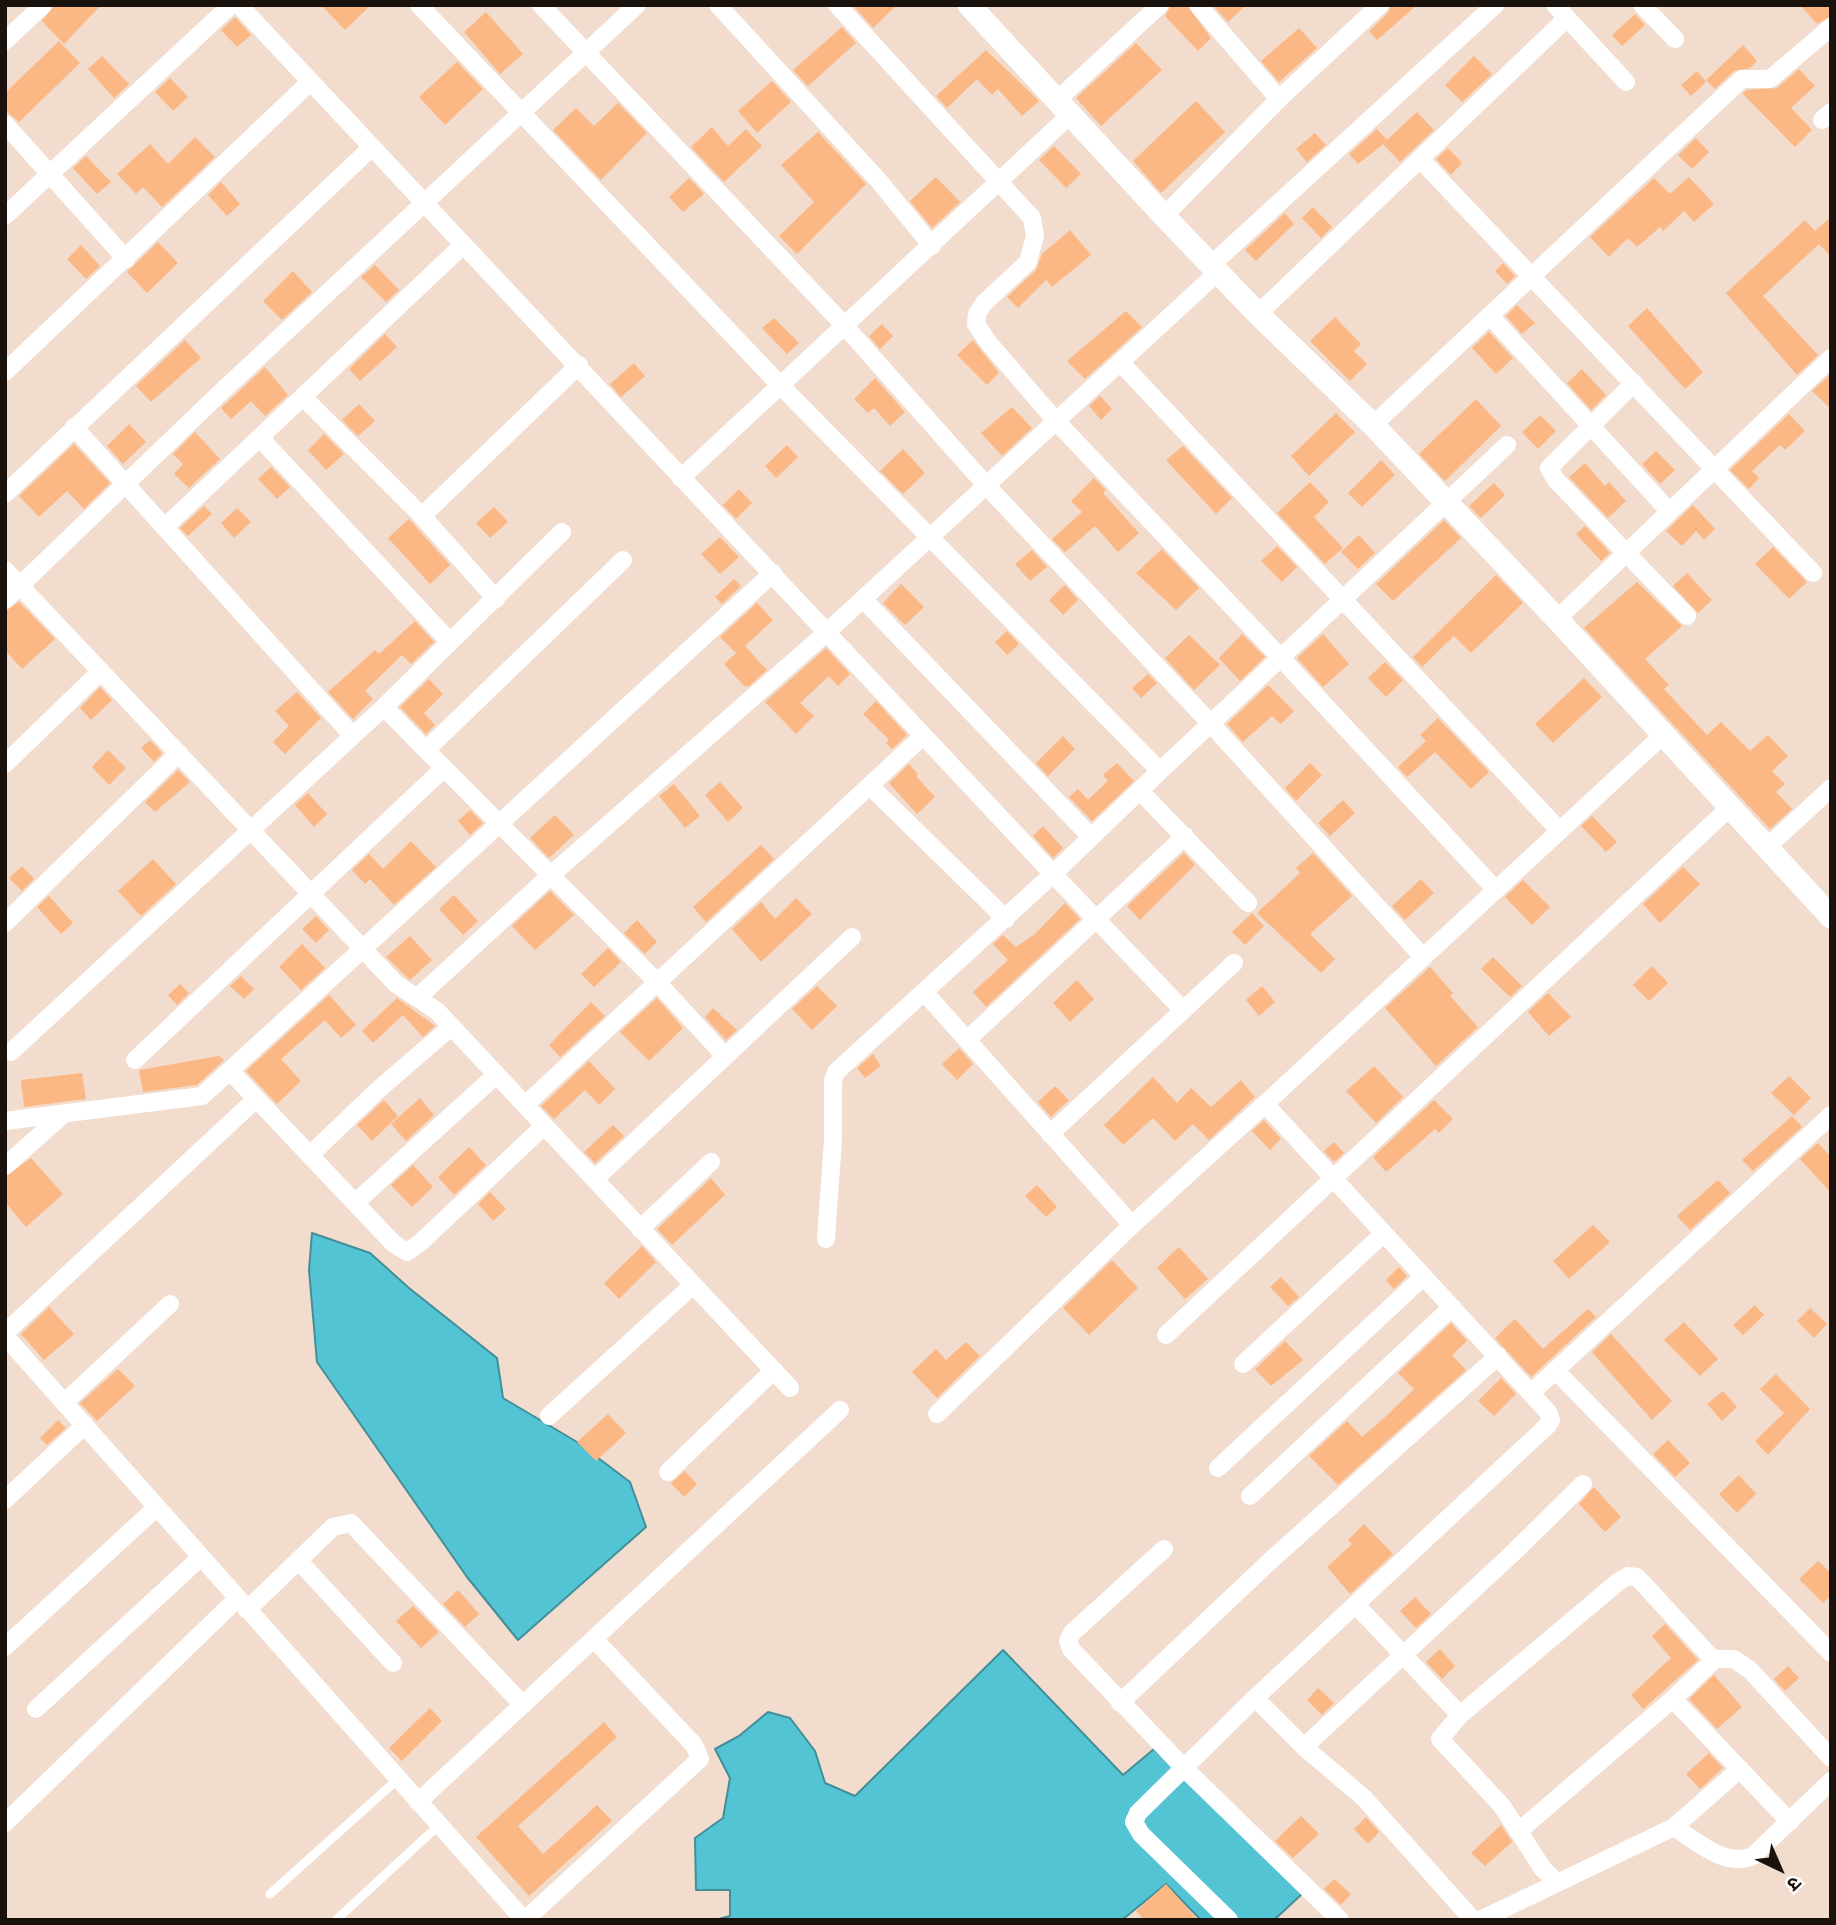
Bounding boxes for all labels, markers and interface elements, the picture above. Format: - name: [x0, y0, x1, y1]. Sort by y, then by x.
- north arrow: [1745, 1834, 1815, 1904]
- text: उ: [1782, 1872, 1807, 1897]

